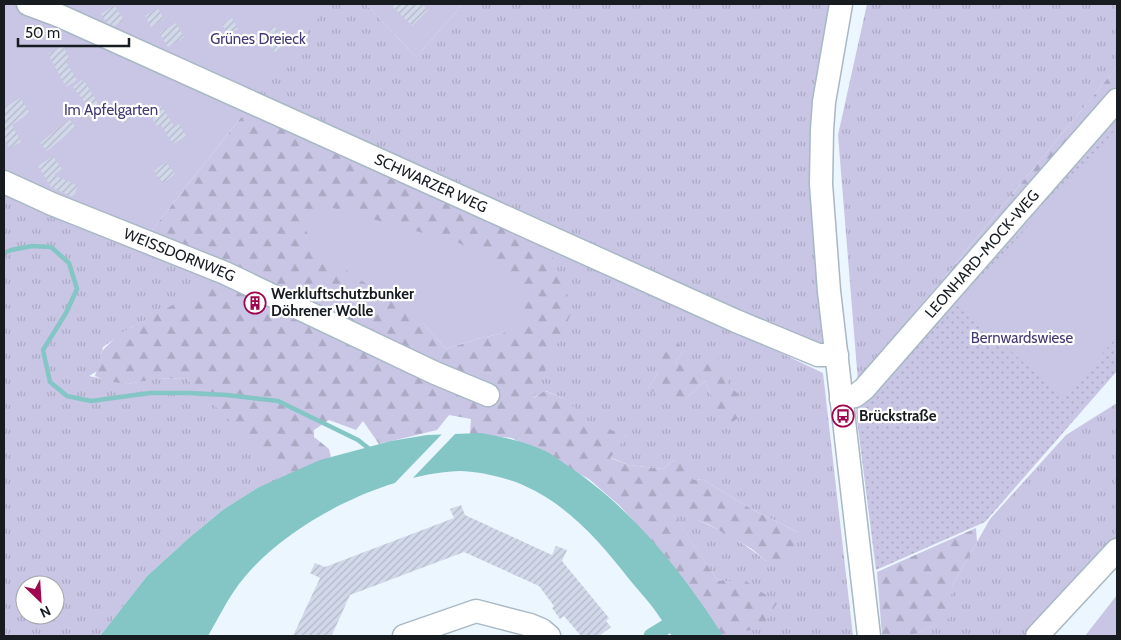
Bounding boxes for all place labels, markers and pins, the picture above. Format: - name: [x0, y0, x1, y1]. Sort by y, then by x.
- place label: Werkluftschutzbunker Döhrener Wolle: [271, 285, 414, 320]
- building icon: Werkluftschutzbunker Döhrener Wolle: [243, 291, 267, 315]
- bus stop icon: Brückstraße: [831, 404, 855, 428]
- place label: Brückstraße: [859, 407, 937, 425]

